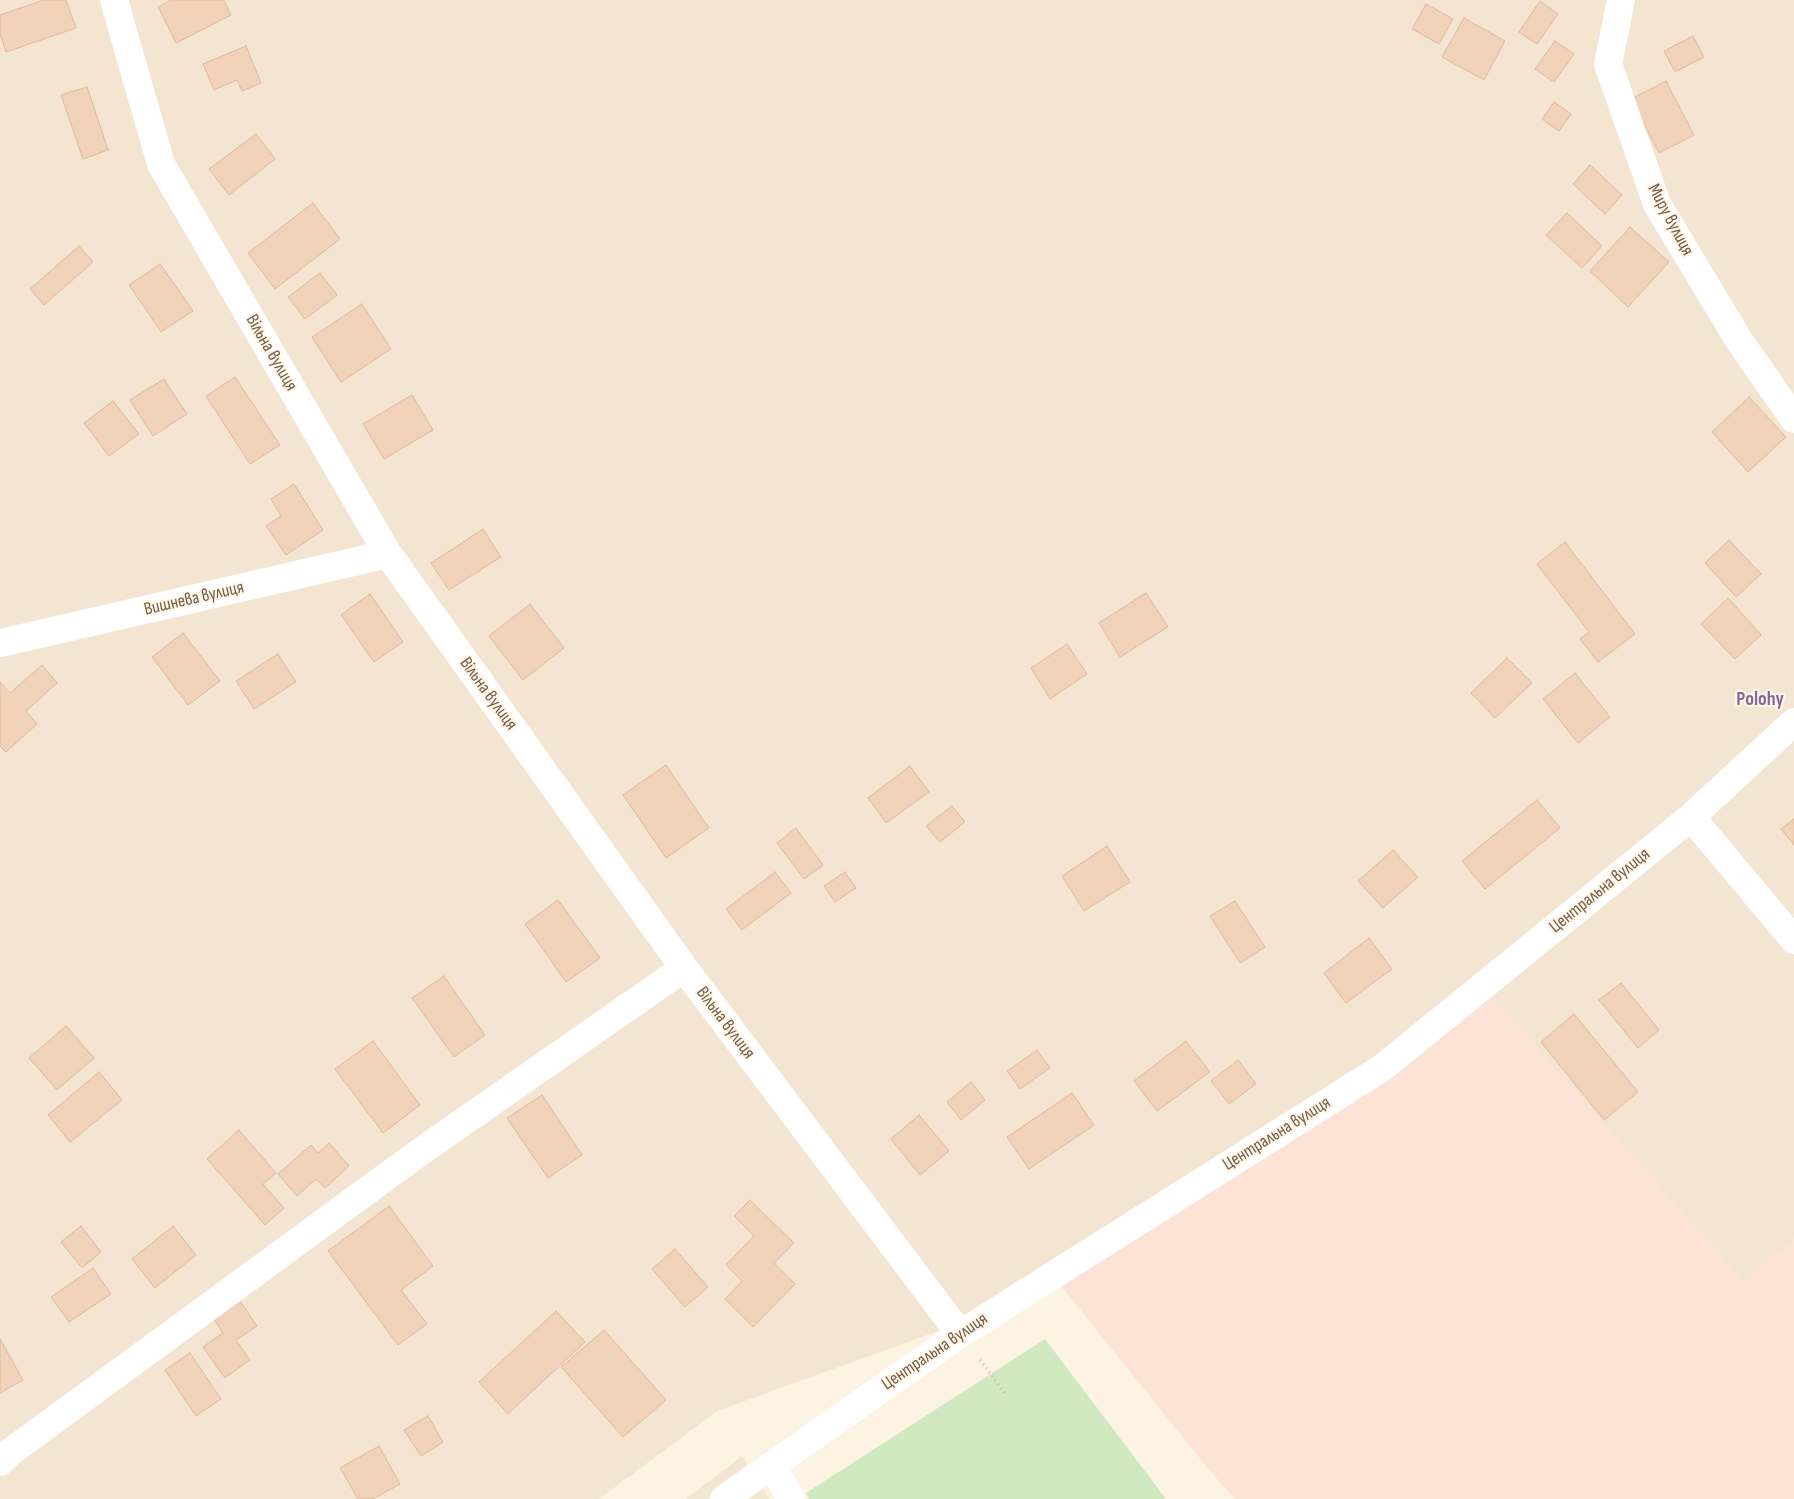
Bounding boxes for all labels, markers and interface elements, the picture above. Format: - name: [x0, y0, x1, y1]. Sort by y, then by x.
- street label: Миру вулиця: [1642, 180, 1698, 260]
- street label: Вільна вулиця: [240, 311, 302, 395]
- street label: Вишнева вулиця: [142, 577, 246, 621]
- street label: Вільна вулиця: [454, 653, 522, 735]
- district label: Polohy: [1736, 688, 1784, 712]
- street label: Центральна вулиця: [1545, 844, 1655, 938]
- street label: Вільна вулиця: [691, 983, 759, 1063]
- street label: Центральна вулиця: [1219, 1092, 1335, 1176]
- street label: Центральна вулиця: [878, 1309, 992, 1395]

